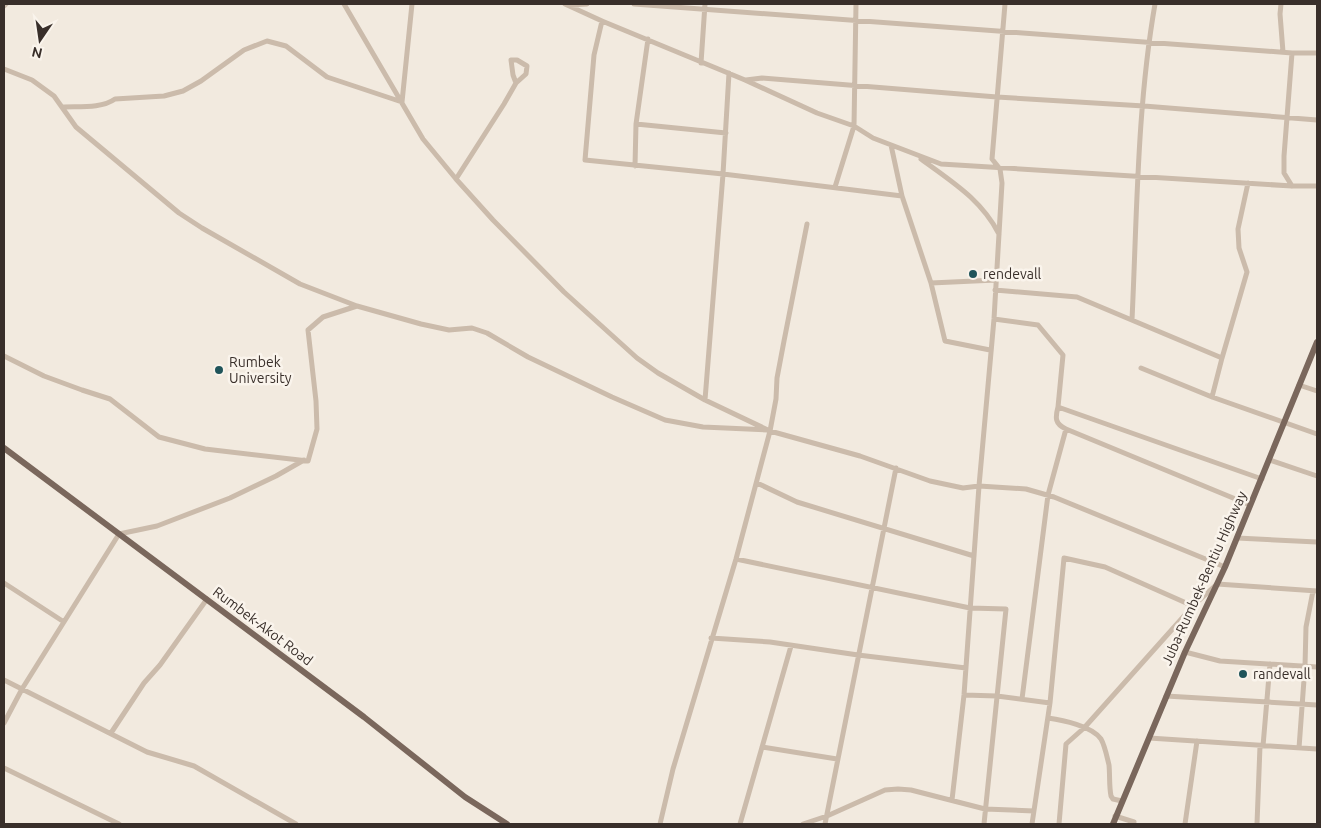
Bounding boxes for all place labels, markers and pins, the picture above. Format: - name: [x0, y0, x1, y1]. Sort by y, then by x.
- place label: rendevall: [983, 266, 1042, 282]
- marker: rendevall: [967, 268, 979, 280]
- place label: Rumbek University: [229, 354, 292, 386]
- marker: Rumbek University: [213, 364, 225, 376]
- place label: randevall: [1253, 666, 1311, 682]
- marker: randevall: [1237, 668, 1249, 680]

